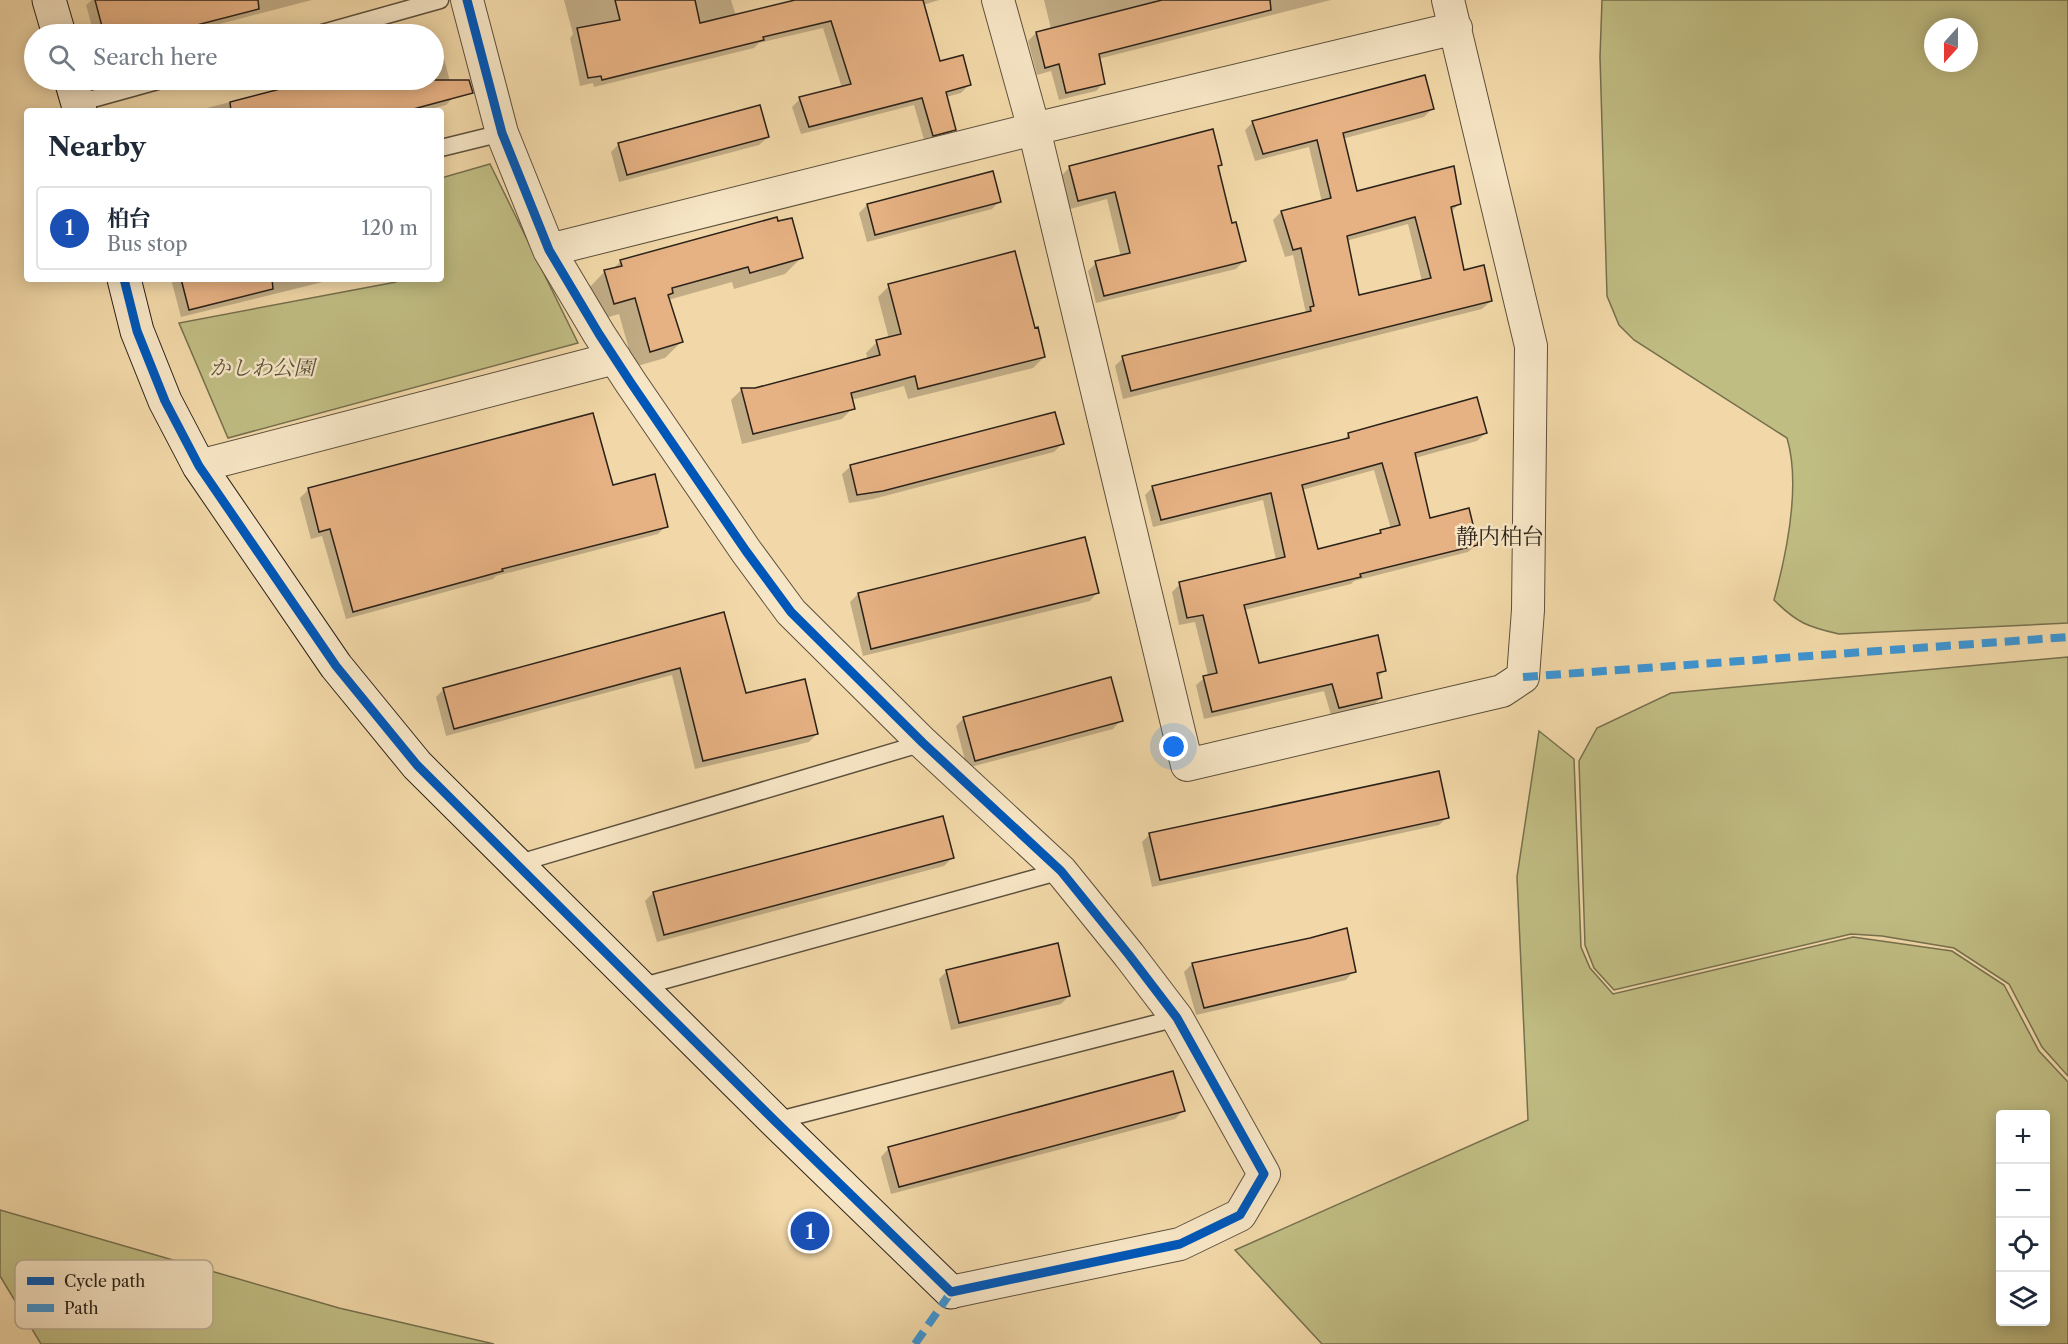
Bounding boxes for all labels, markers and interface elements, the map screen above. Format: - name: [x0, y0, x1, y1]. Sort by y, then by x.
- north arrow: [1924, 18, 1978, 72]
- search box: [24, 24, 444, 90]
- icon: search: [45, 41, 78, 74]
- text: Search here: [93, 44, 218, 71]
- text: Nearby: [48, 131, 146, 163]
- text: 柏台: [107, 205, 151, 232]
- text: 1: [65, 216, 74, 240]
- text: 120 m: [361, 216, 418, 240]
- text: Bus stop: [107, 232, 188, 256]
- park label: かしわ公園: [210, 355, 317, 380]
- district label: 静内柏台: [1456, 523, 1544, 550]
- your location: [1159, 732, 1188, 761]
- map controls: [1996, 1110, 2050, 1326]
- button: +: [1996, 1110, 2050, 1164]
- button: −: [1996, 1164, 2050, 1218]
- pin: 1: [790, 1208, 830, 1254]
- button: locate: [1996, 1218, 2050, 1272]
- legend: [15, 1260, 213, 1329]
- text: Cycle path: [64, 1271, 145, 1291]
- button: layers: [1996, 1272, 2050, 1326]
- text: Path: [64, 1298, 98, 1318]

